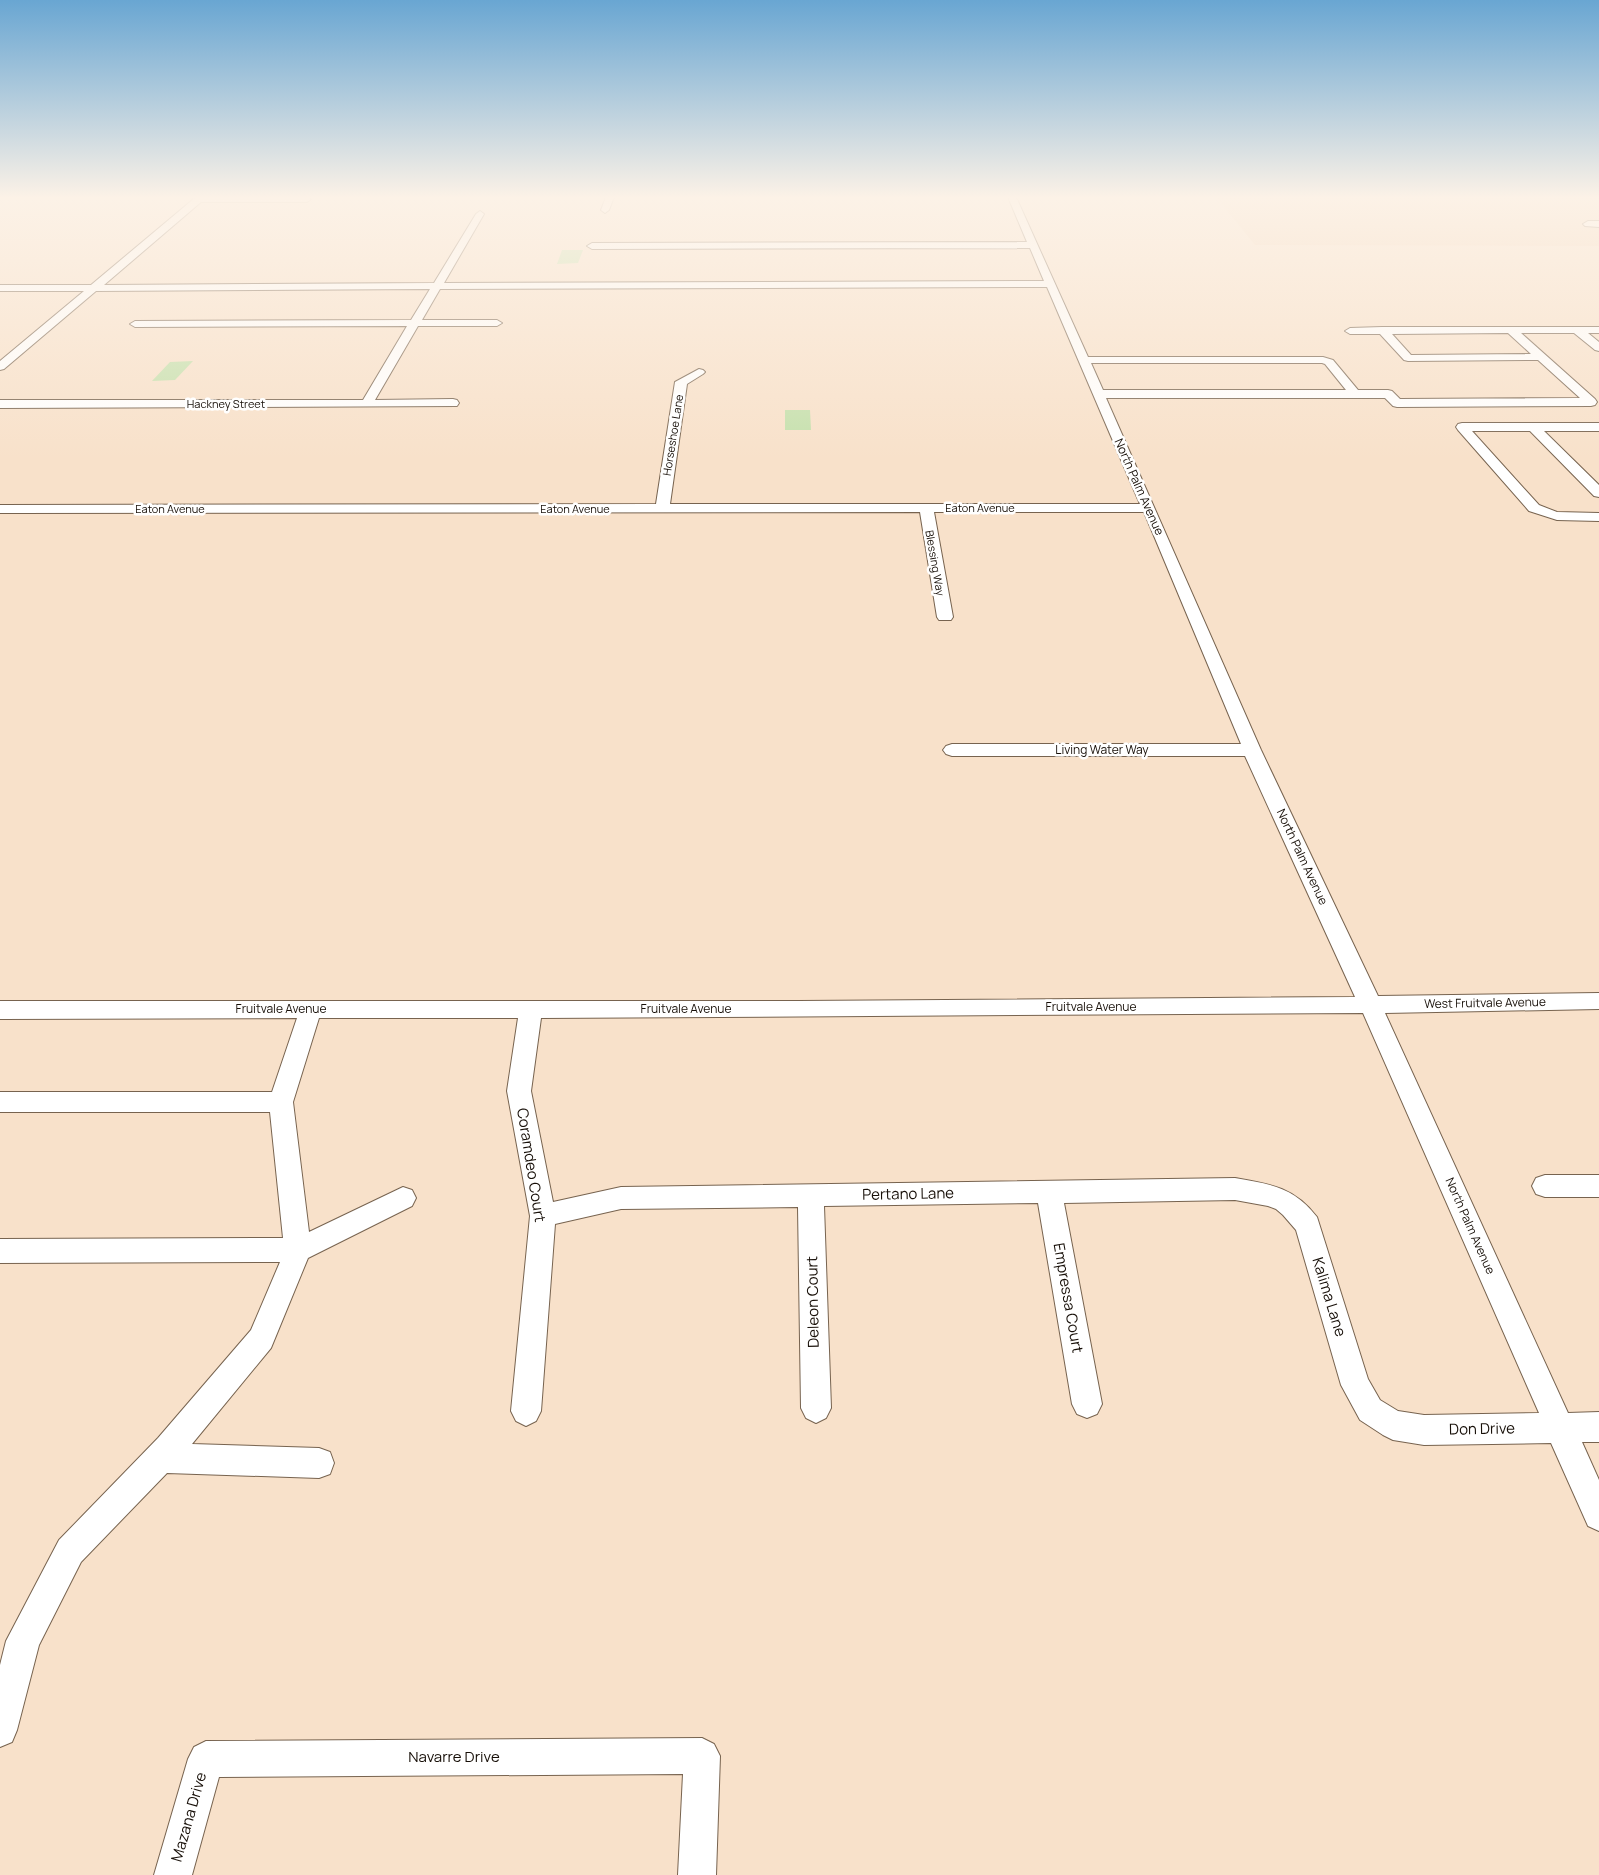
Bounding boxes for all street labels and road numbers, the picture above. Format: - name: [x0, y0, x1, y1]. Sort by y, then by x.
- street label: Horseshoe Lane: [659, 393, 686, 477]
- street label: Hackney Street: [187, 396, 265, 411]
- street label: North Palm Avenue: [1111, 436, 1168, 538]
- street label: Eaton Avenue: [945, 500, 1015, 515]
- street label: Eaton Avenue: [135, 501, 205, 516]
- street label: Eaton Avenue: [540, 501, 610, 516]
- street label: Blessing Way: [922, 529, 949, 597]
- street label: Living Water Way: [1055, 741, 1149, 758]
- street label: North Palm Avenue: [1273, 806, 1332, 908]
- street label: West Fruitvale Avenue: [1424, 993, 1546, 1012]
- street label: Fruitvale Avenue: [1046, 998, 1136, 1015]
- street label: Fruitvale Avenue: [236, 1000, 326, 1017]
- street label: Fruitvale Avenue: [641, 1000, 731, 1017]
- street label: Coramdeo Court: [512, 1106, 551, 1223]
- street label: North Palm Avenue: [1442, 1175, 1499, 1277]
- street label: Pertano Lane: [862, 1182, 954, 1205]
- street label: Empressa Court: [1048, 1241, 1088, 1354]
- street label: Kalima Lane: [1307, 1255, 1352, 1339]
- street label: Deleon Court: [801, 1256, 824, 1348]
- street label: Don Drive: [1449, 1417, 1515, 1440]
- street label: Navarre Drive: [408, 1746, 500, 1767]
- street label: Mazana Drive: [166, 1769, 211, 1864]

